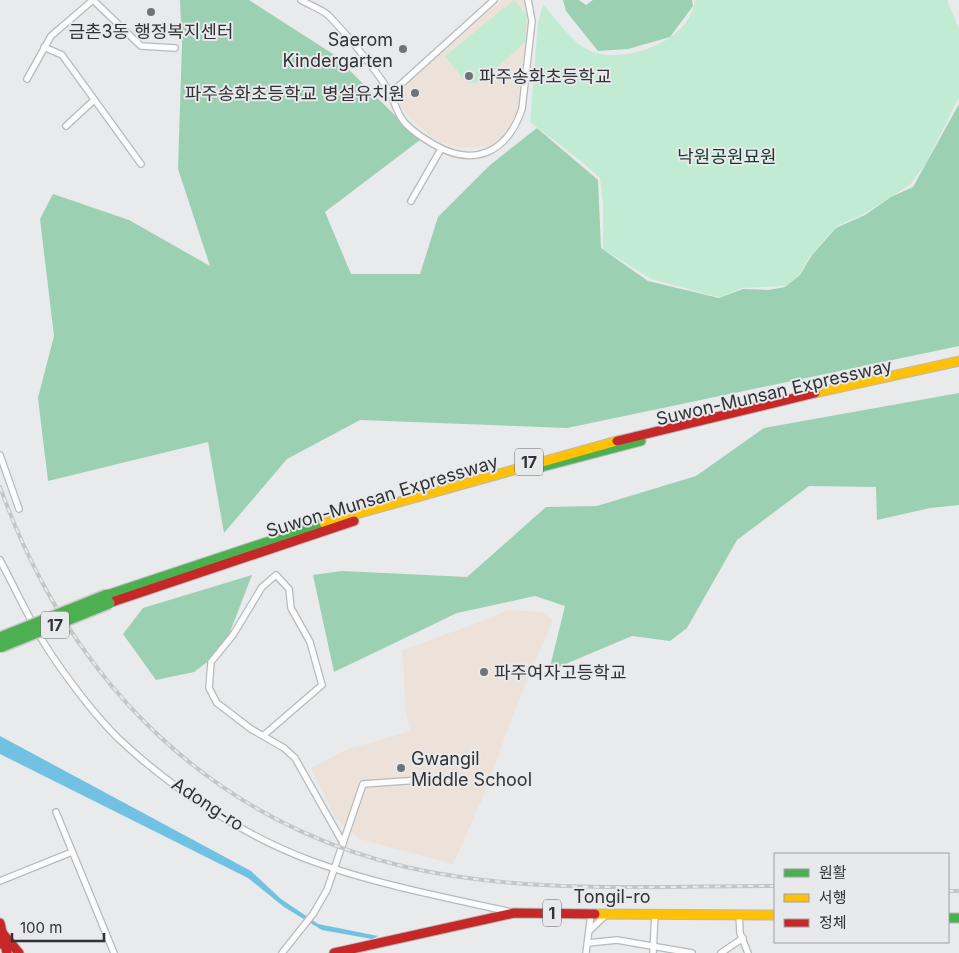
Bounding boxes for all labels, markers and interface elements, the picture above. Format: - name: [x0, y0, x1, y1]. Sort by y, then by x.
- marker: 금촌3동 행정복지센터: [145, 6, 157, 18]
- place label: 금촌3동 행정복지센터: [68, 21, 234, 42]
- place label: Saerom Kindergarten: [283, 29, 393, 71]
- marker: Saerom Kindergarten: [397, 43, 409, 55]
- place label: 파주송화초등학교: [479, 66, 611, 87]
- marker: 파주송화초등학교: [463, 70, 475, 82]
- place label: 파주송화초등학교 병설유치원: [185, 83, 405, 104]
- marker: 파주송화초등학교 병설유치원: [409, 87, 421, 99]
- park label: 낙원공원묘원: [677, 146, 777, 167]
- street label: Suwon-Munsan Expressway: [654, 355, 894, 429]
- road number: 17: [515, 448, 543, 476]
- street label: Suwon-Munsan Expressway: [263, 451, 501, 541]
- road number: 17: [41, 612, 69, 638]
- place label: 파주여자고등학교: [494, 662, 626, 683]
- marker: 파주여자고등학교: [478, 666, 490, 678]
- place label: Gwangil Middle School: [411, 748, 532, 790]
- marker: Gwangil Middle School: [395, 762, 407, 774]
- street label: Adong-ro: [168, 773, 248, 835]
- legend: [774, 853, 949, 943]
- text: 원활: [819, 863, 847, 882]
- street label: Tongil-ro: [574, 886, 650, 907]
- text: 서행: [819, 888, 847, 907]
- road number: 1: [543, 900, 561, 926]
- scale bar: [12, 910, 105, 942]
- text: 정체: [819, 913, 847, 932]
- text: 100 m: [20, 918, 62, 937]

